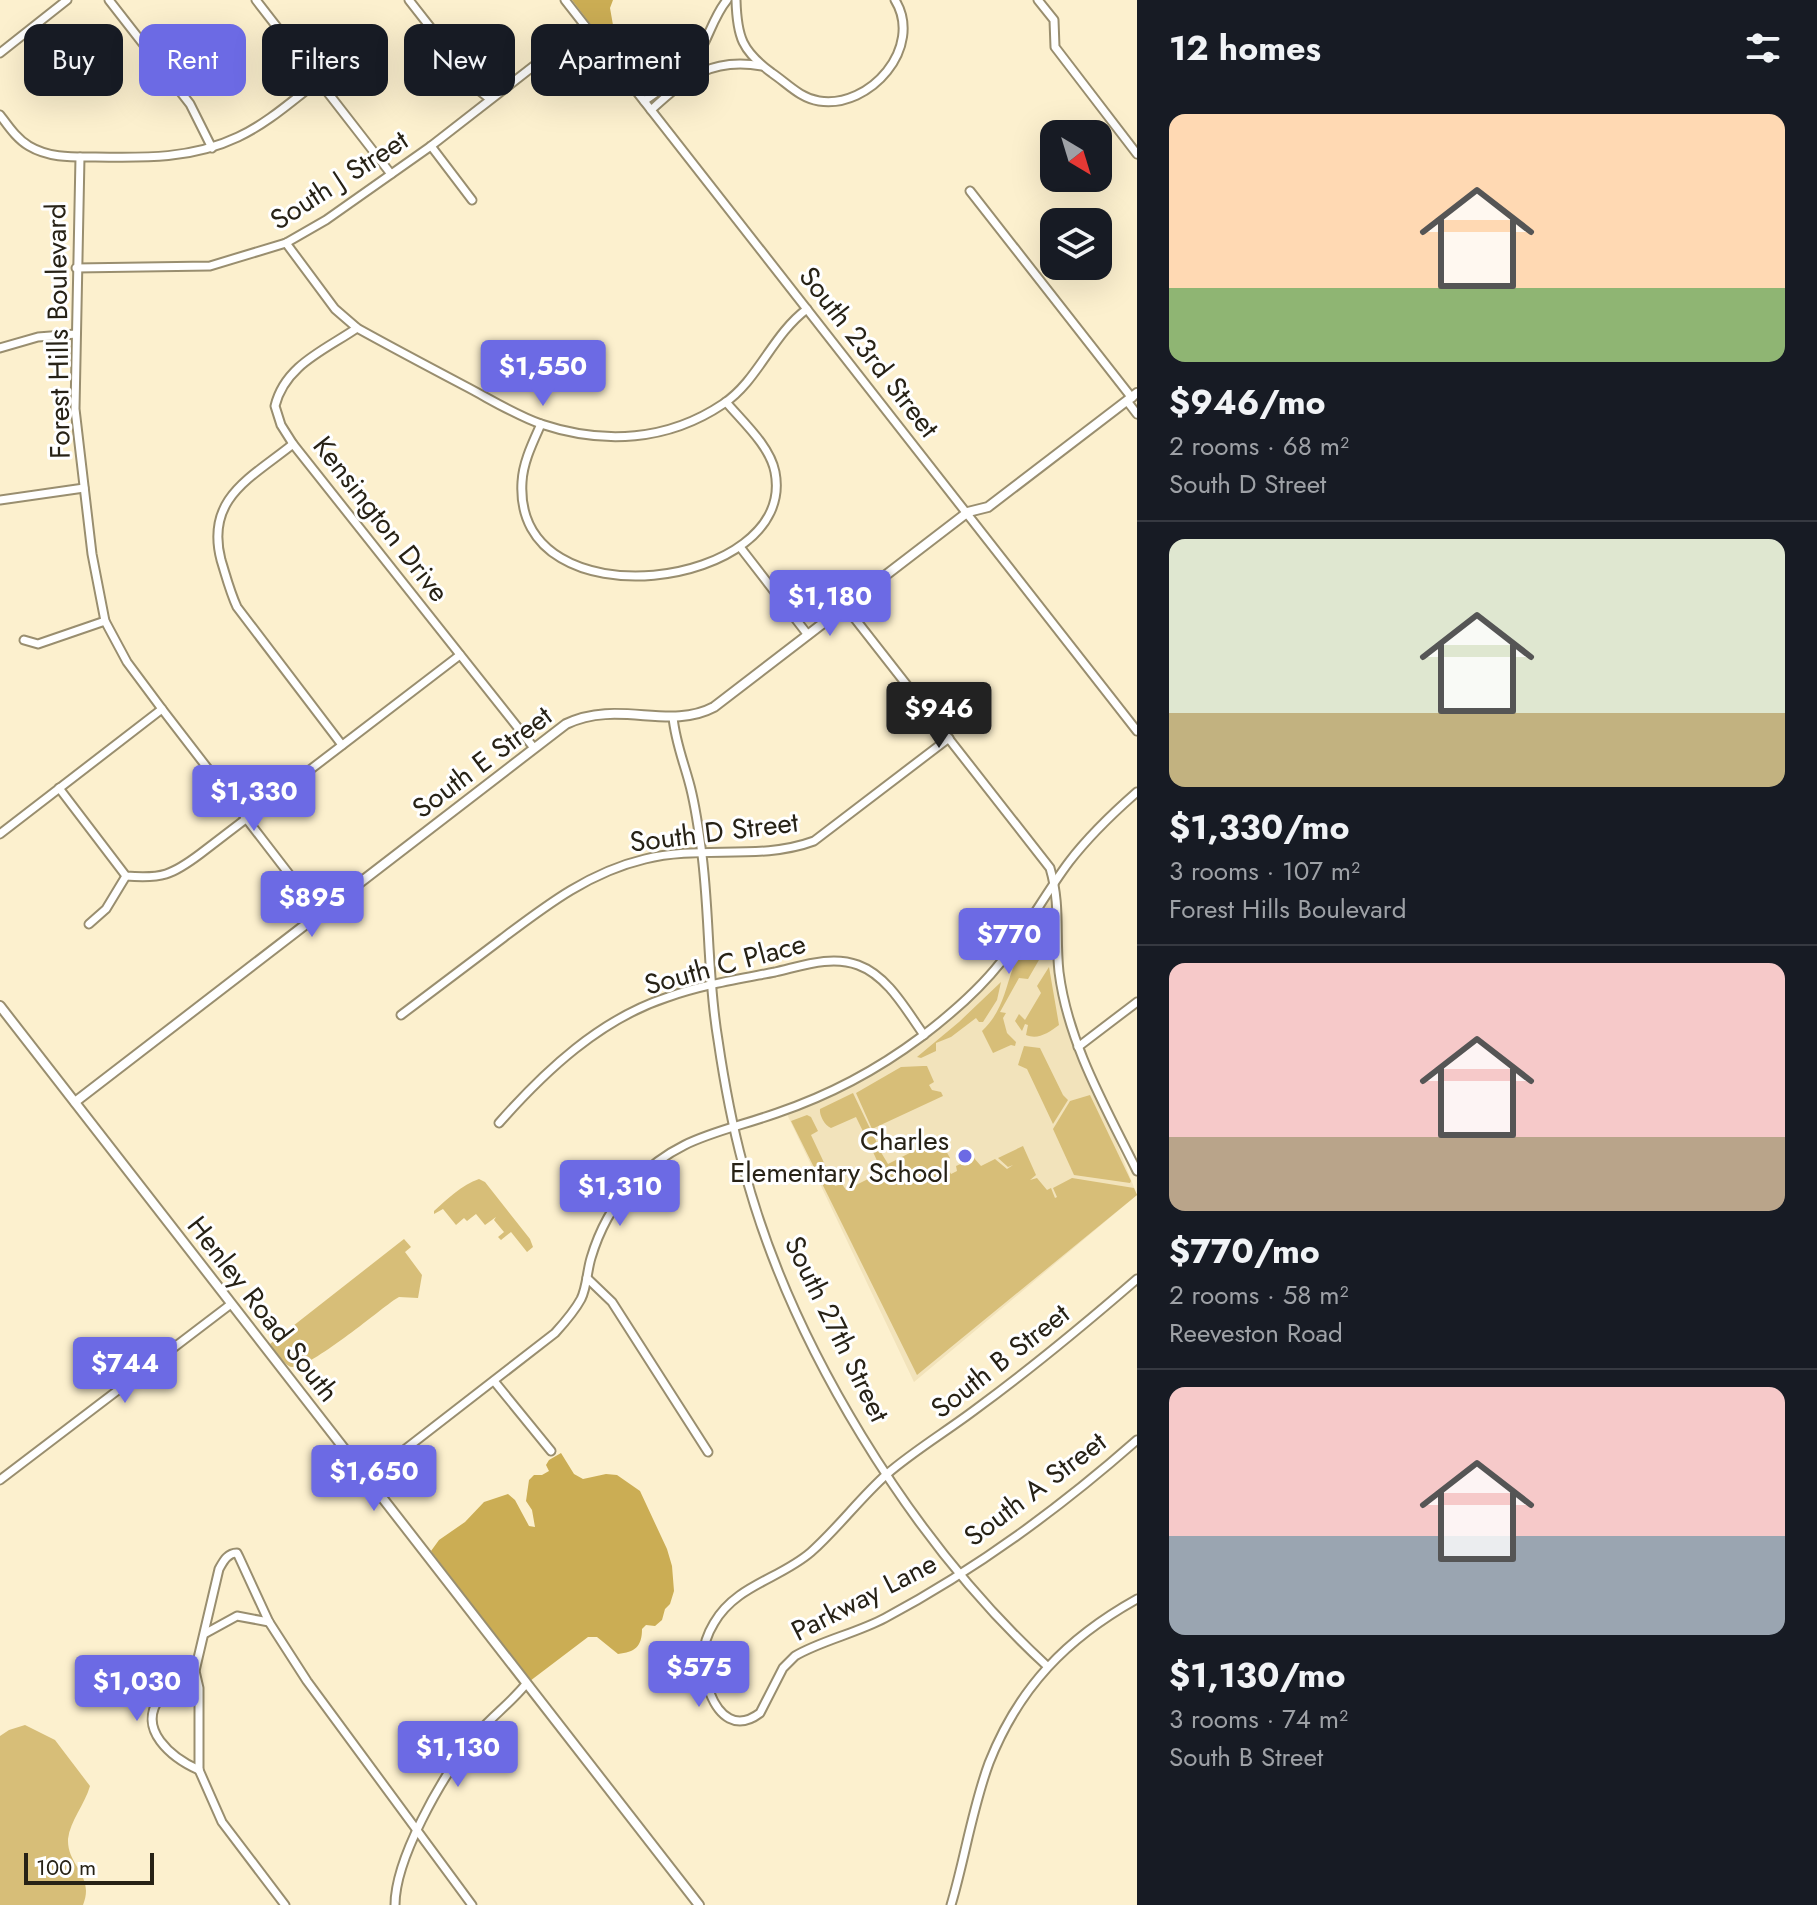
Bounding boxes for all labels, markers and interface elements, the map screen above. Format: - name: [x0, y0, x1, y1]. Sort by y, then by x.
- chip: Buy: [24, 24, 123, 96]
- chip: Rent: [139, 24, 246, 96]
- chip: Filters: [262, 24, 388, 96]
- chip: New: [404, 24, 515, 96]
- chip: Apartment: [531, 24, 709, 96]
- text: 12 homes: [1169, 24, 1321, 73]
- icon: filters: [1741, 26, 1785, 70]
- street label: South J Street: [262, 120, 416, 240]
- north arrow: [1040, 120, 1112, 192]
- map controls: [1040, 120, 1112, 280]
- icon: home: [1405, 166, 1549, 310]
- street label: Forest Hills Boulevard: [35, 203, 81, 459]
- button: layers: [1040, 208, 1112, 280]
- street label: South 23rd Street: [789, 258, 949, 446]
- pin: $1,550: [478, 340, 608, 408]
- text: $1,550: [499, 347, 587, 385]
- text: $946/mo: [1169, 378, 1326, 427]
- street label: Kensington Drive: [303, 427, 459, 611]
- text: 2 rooms · 68 m²: [1169, 427, 1349, 465]
- text: South D Street: [1169, 465, 1326, 503]
- pin: $1,180: [765, 570, 895, 638]
- text: $1,180: [788, 577, 872, 615]
- icon: home: [1405, 591, 1549, 735]
- pin: $946: [892, 682, 986, 750]
- text: $946: [904, 689, 974, 727]
- street label: South E Street: [403, 696, 561, 828]
- pin: $1,330: [189, 765, 319, 833]
- text: $1,330: [210, 772, 298, 810]
- street label: South D Street: [627, 801, 801, 863]
- text: $1,330/mo: [1169, 803, 1349, 852]
- text: 3 rooms · 107 m²: [1169, 852, 1360, 890]
- pin: $895: [265, 871, 359, 939]
- text: $895: [279, 878, 345, 916]
- text: Forest Hills Boulevard: [1169, 890, 1406, 928]
- pin: $770: [962, 908, 1056, 976]
- text: $770: [977, 915, 1041, 953]
- street label: South C Place: [640, 923, 810, 1005]
- icon: home: [1405, 1015, 1549, 1159]
- place label: Charles Elementary School: [730, 1120, 949, 1193]
- marker: Charles Elementary School: [956, 1147, 974, 1165]
- pin: $1,310: [555, 1160, 685, 1228]
- text: $1,310: [578, 1167, 662, 1205]
- street label: Henley Road South: [177, 1207, 349, 1411]
- text: $770/mo: [1169, 1227, 1320, 1276]
- street label: South 27th Street: [774, 1229, 900, 1429]
- text: 2 rooms · 58 m²: [1169, 1276, 1349, 1314]
- street label: South B Street: [922, 1294, 1078, 1428]
- text: Reeveston Road: [1169, 1314, 1343, 1352]
- pin: $744: [78, 1337, 172, 1405]
- text: $744: [91, 1344, 159, 1382]
- street label: South A Street: [955, 1422, 1115, 1556]
- icon: home: [1405, 1439, 1549, 1583]
- pin: $1,650: [309, 1445, 439, 1513]
- text: $1,650: [329, 1452, 419, 1490]
- street label: Parkway Lane: [784, 1543, 944, 1651]
- pin: $575: [652, 1641, 746, 1709]
- text: $575: [666, 1648, 732, 1686]
- text: $1,130/mo: [1169, 1651, 1346, 1700]
- pin: $1,030: [72, 1655, 202, 1723]
- text: $1,030: [93, 1662, 181, 1700]
- text: 3 rooms · 74 m²: [1169, 1700, 1348, 1738]
- pin: $1,130: [393, 1721, 523, 1789]
- text: $1,130: [416, 1728, 500, 1766]
- text: South B Street: [1169, 1738, 1323, 1776]
- scale bar: [24, 1849, 154, 1885]
- text: 100 m: [36, 1851, 96, 1883]

